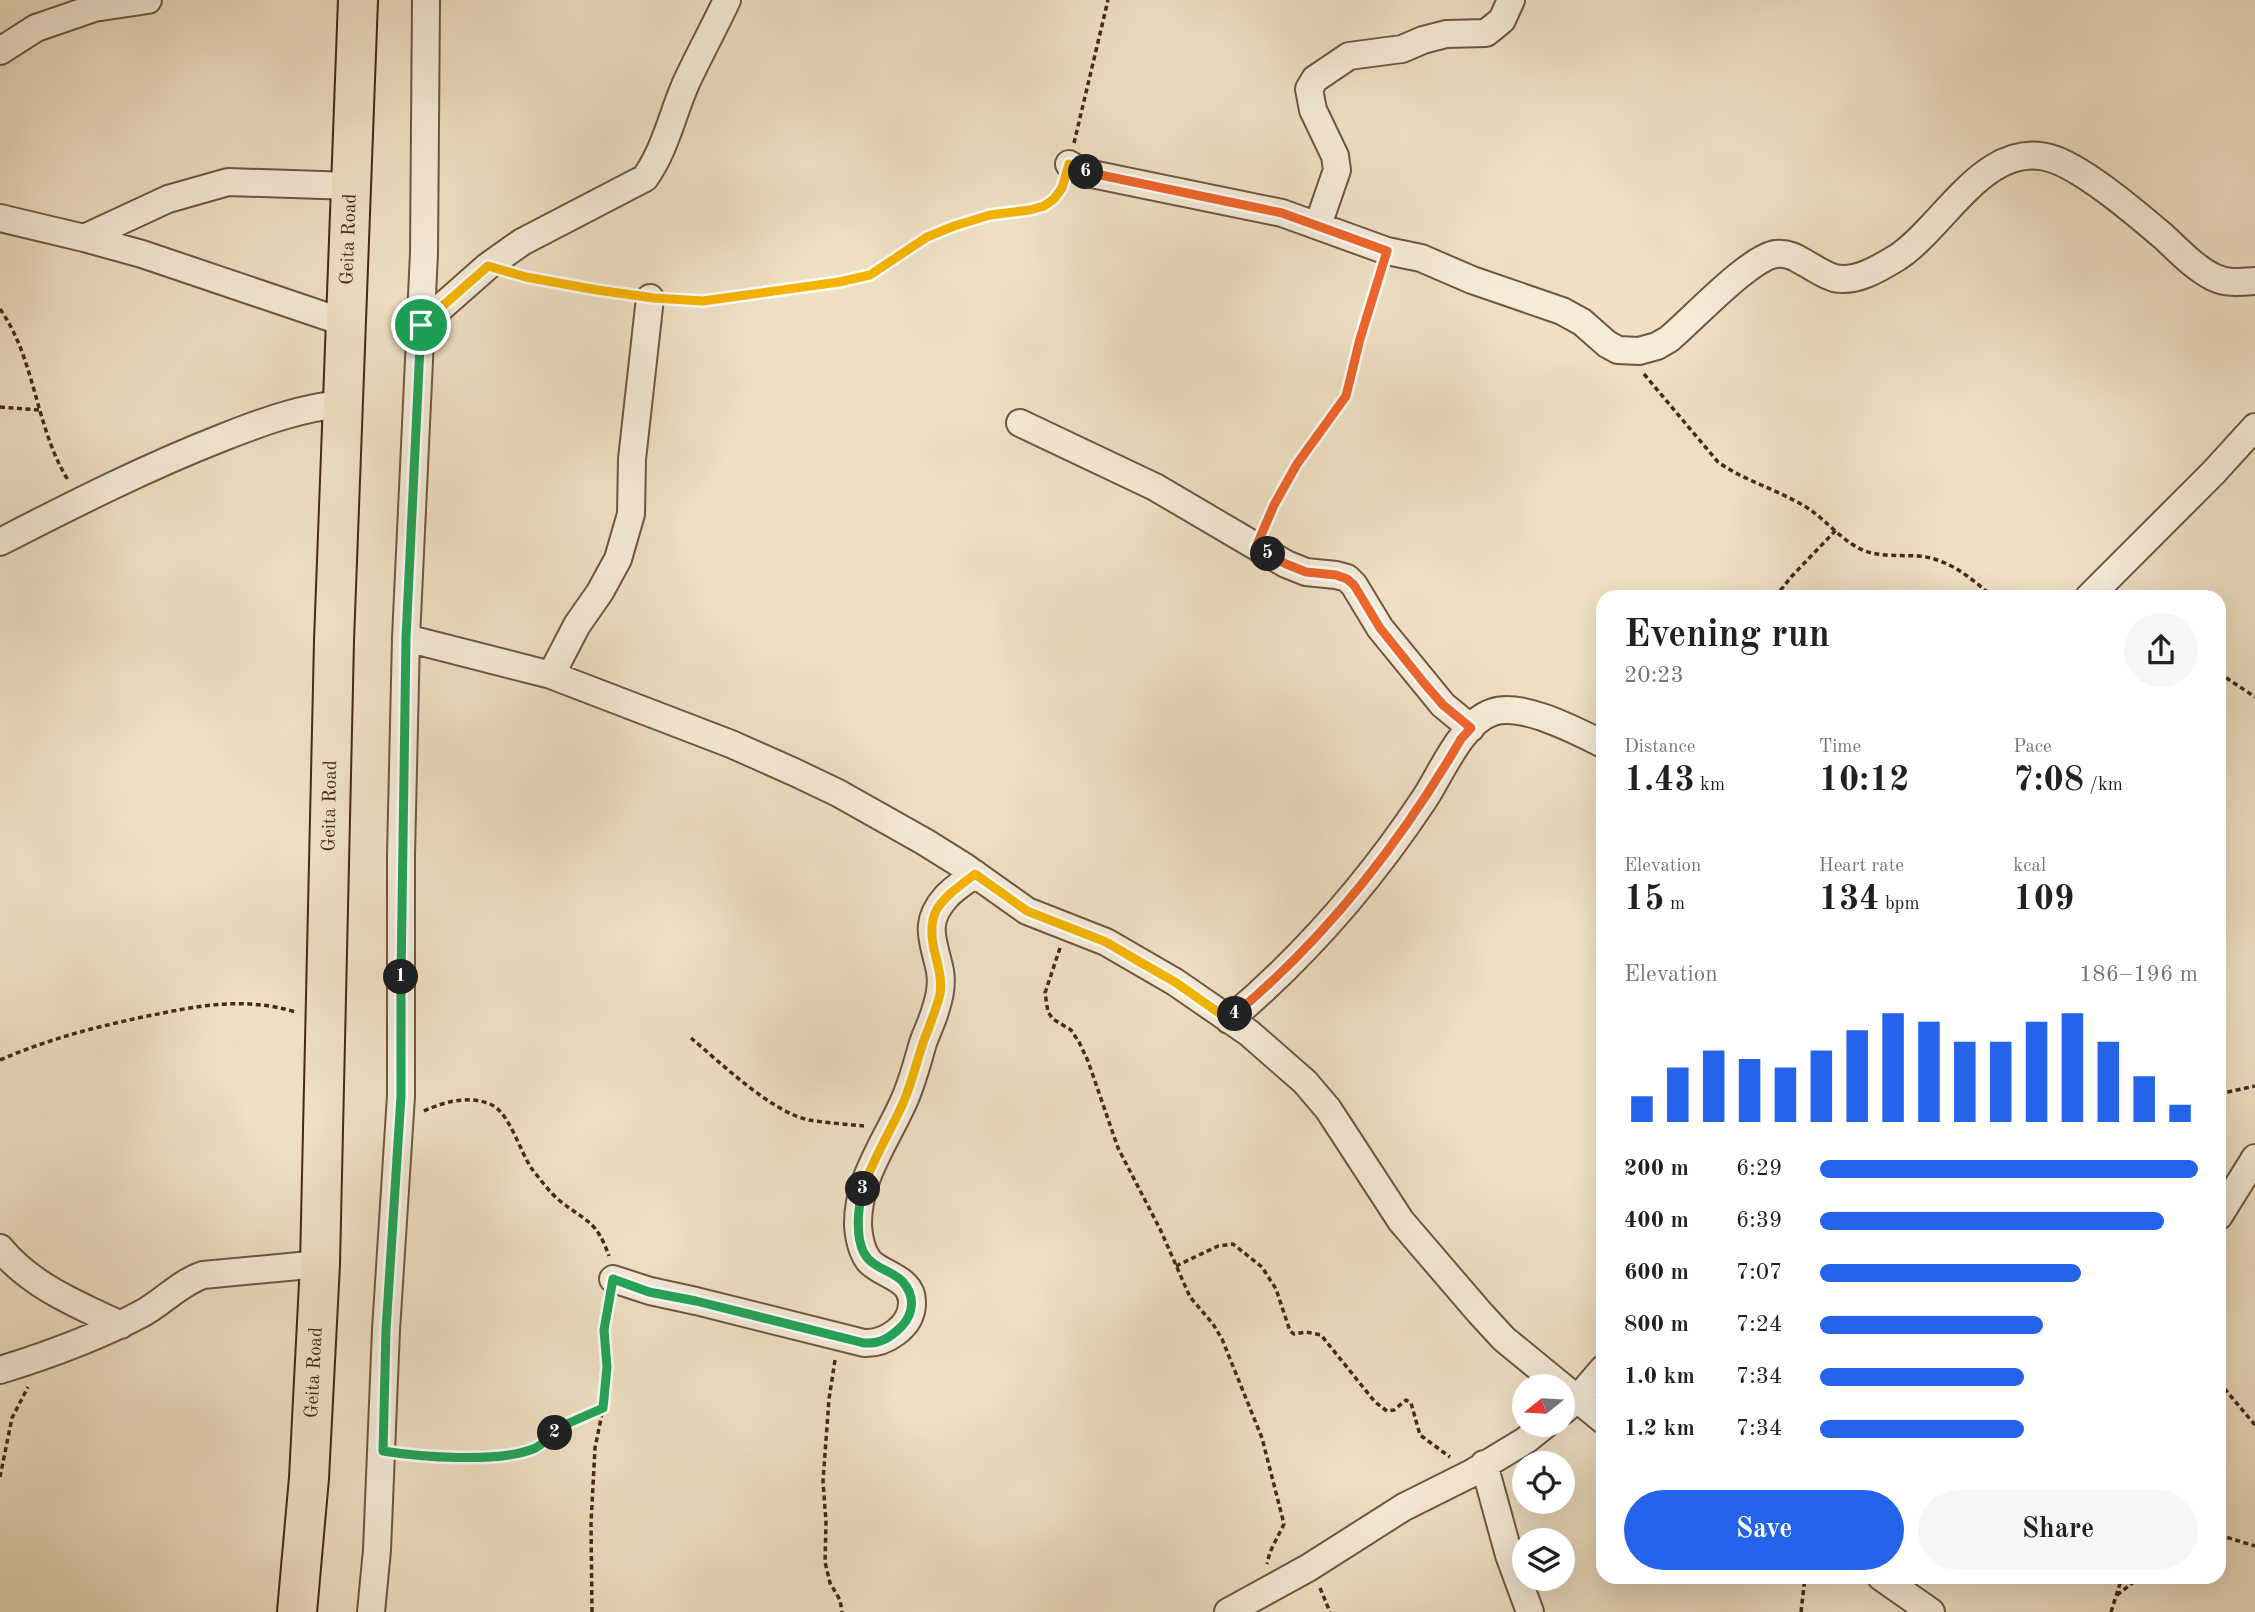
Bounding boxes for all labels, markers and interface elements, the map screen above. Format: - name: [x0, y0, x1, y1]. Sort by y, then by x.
- pin: 6: [1068, 154, 1104, 190]
- text: 6: [1080, 162, 1091, 181]
- street label: Geita Road: [338, 193, 360, 285]
- pin: [391, 295, 451, 355]
- icon: arrive: [402, 306, 440, 344]
- pin: 5: [1250, 536, 1286, 572]
- text: 5: [1262, 544, 1273, 563]
- button: share: [2124, 613, 2198, 687]
- text: Evening run: [1624, 617, 1830, 655]
- text: 20:23: [1624, 664, 1684, 687]
- text: Distance: [1624, 738, 1696, 757]
- text: Time: [1819, 738, 1861, 757]
- text: Pace: [2013, 738, 2052, 757]
- street label: Geita Road: [320, 760, 341, 852]
- text: 1.43: [1624, 763, 1695, 798]
- text: 10:12: [1819, 763, 1910, 798]
- text: 7:08: [2013, 763, 2084, 798]
- text: km: [1695, 776, 1725, 795]
- text: /km: [2084, 776, 2123, 795]
- text: Elevation: [1624, 857, 1701, 876]
- text: Heart rate: [1819, 857, 1904, 876]
- text: kcal: [2013, 857, 2046, 876]
- text: 15: [1624, 882, 1665, 917]
- text: 134: [1819, 882, 1880, 917]
- text: 109: [2013, 882, 2074, 917]
- text: m: [1665, 895, 1685, 914]
- text: bpm: [1880, 895, 1920, 914]
- pin: 1: [384, 960, 418, 995]
- text: Elevation: [1624, 963, 1718, 986]
- text: 186–196 m: [2079, 963, 2198, 986]
- text: 1: [395, 967, 406, 986]
- pin: 4: [1218, 996, 1252, 1032]
- text: 4: [1229, 1004, 1240, 1023]
- text: 200 m: [1624, 1157, 1689, 1180]
- text: 6:29: [1736, 1157, 1782, 1180]
- pin: 3: [846, 1172, 880, 1206]
- text: 3: [857, 1179, 868, 1198]
- text: 400 m: [1624, 1209, 1689, 1232]
- text: 6:39: [1736, 1209, 1782, 1232]
- text: 600 m: [1624, 1261, 1689, 1284]
- text: 7:07: [1736, 1261, 1782, 1284]
- text: 800 m: [1624, 1313, 1689, 1336]
- text: 7:24: [1736, 1313, 1782, 1336]
- street label: Geita Road: [303, 1327, 326, 1419]
- text: 1.0 km: [1624, 1365, 1695, 1388]
- text: 7:34: [1736, 1365, 1782, 1388]
- north arrow: [1512, 1374, 1575, 1437]
- map controls: [1512, 1374, 1575, 1591]
- pin: 2: [538, 1416, 572, 1450]
- text: 1.2 km: [1624, 1417, 1695, 1440]
- text: 7:34: [1736, 1417, 1782, 1440]
- text: 2: [549, 1423, 560, 1442]
- button: locate: [1512, 1451, 1575, 1514]
- button: Save: [1624, 1490, 1904, 1570]
- button: Share: [1918, 1490, 2198, 1570]
- button: layers: [1512, 1528, 1575, 1591]

